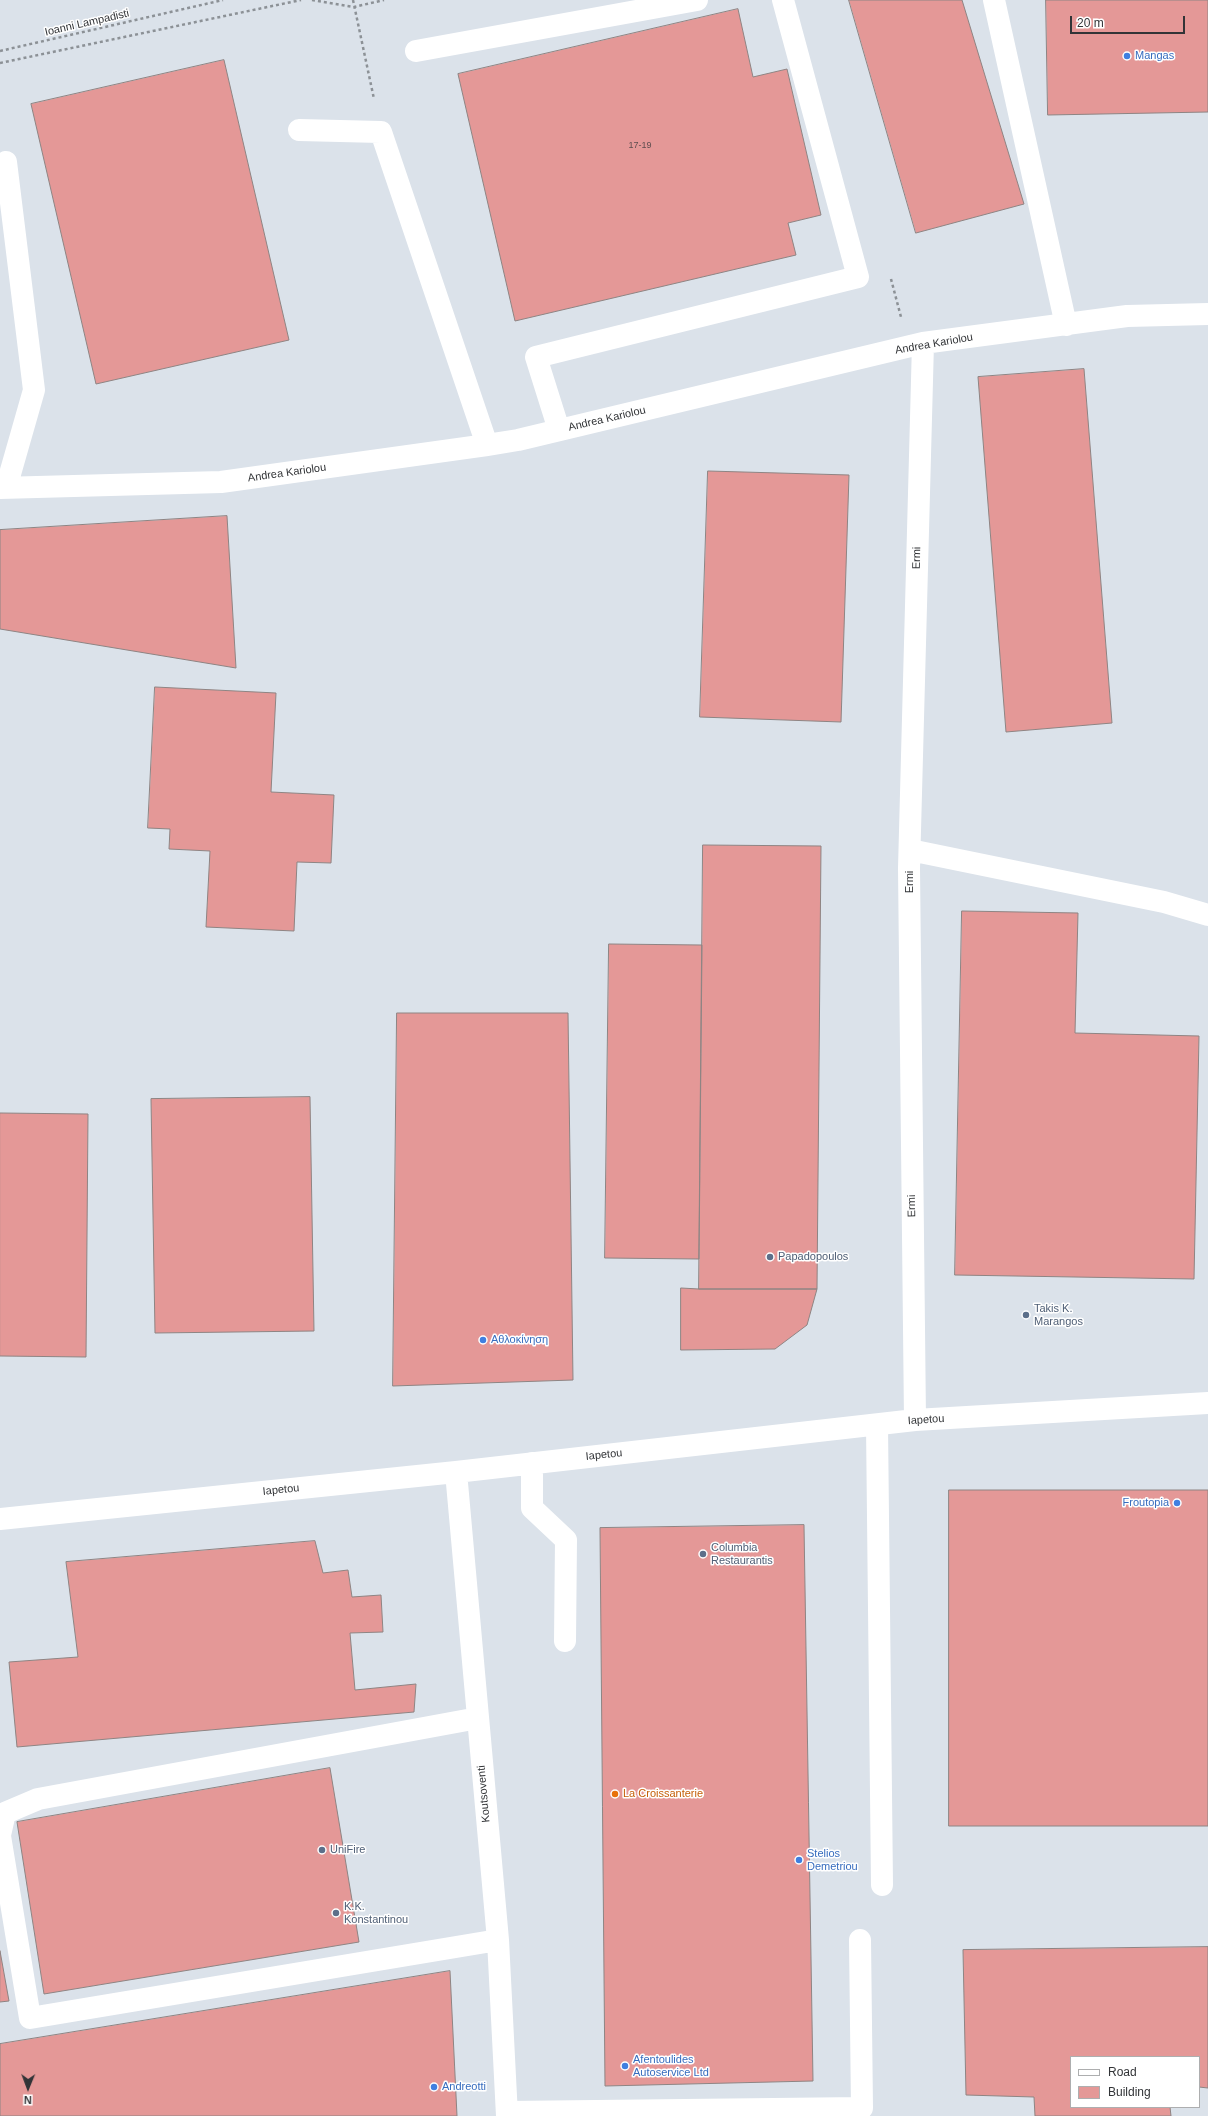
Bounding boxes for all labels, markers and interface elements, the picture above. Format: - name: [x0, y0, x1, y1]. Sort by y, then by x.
- street label: Ioanni Lampadisti: [44, 7, 130, 39]
- scale bar: [1072, 8, 1187, 34]
- text: 20 m: [1077, 16, 1104, 30]
- place label: Mangas: [1135, 49, 1174, 63]
- marker: Mangas: [1122, 51, 1132, 61]
- house number: 17-19: [628, 141, 652, 151]
- street label: Andrea Kariolou: [894, 331, 974, 357]
- street label: Andrea Kariolou: [567, 404, 647, 434]
- street label: Andrea Kariolou: [247, 461, 327, 485]
- street label: Ermi: [910, 547, 924, 569]
- street label: Ermi: [903, 871, 917, 893]
- street label: Ermi: [905, 1195, 919, 1217]
- place label: Papadopoulos: [778, 1250, 848, 1264]
- marker: Papadopoulos: [765, 1252, 775, 1262]
- place label: Takis K. Marangos: [1034, 1302, 1083, 1328]
- marker: Takis K. Marangos: [1021, 1310, 1031, 1320]
- place label: Αθλοκίνηση: [491, 1333, 548, 1347]
- marker: Αθλοκίνηση: [478, 1335, 488, 1345]
- street label: Iapetou: [907, 1412, 945, 1428]
- street label: Iapetou: [585, 1447, 623, 1463]
- street label: Iapetou: [262, 1482, 300, 1498]
- place label: Froutopia: [1123, 1496, 1169, 1510]
- marker: Froutopia: [1172, 1498, 1182, 1508]
- place label: Columbia Restaurantis: [711, 1541, 773, 1567]
- marker: Columbia Restaurantis: [698, 1549, 708, 1559]
- street label: Koutsoventi: [475, 1765, 493, 1823]
- place label: La Croissanterie: [623, 1787, 703, 1801]
- marker: La Croissanterie: [610, 1789, 620, 1799]
- place label: UniFire: [330, 1843, 365, 1857]
- marker: UniFire: [317, 1845, 327, 1855]
- place label: Stelios Demetriou: [807, 1847, 858, 1873]
- marker: Stelios Demetriou: [794, 1855, 804, 1865]
- place label: K.K. Konstantinou: [344, 1900, 408, 1926]
- marker: K.K. Konstantinou: [331, 1908, 341, 1918]
- place label: Afentoulides Autoservice Ltd: [633, 2053, 709, 2079]
- legend: [1070, 2056, 1200, 2108]
- marker: Afentoulides Autoservice Ltd: [620, 2061, 630, 2071]
- text: Road: [1108, 2065, 1137, 2079]
- north arrow: [8, 2068, 48, 2108]
- place label: Andreotti: [442, 2080, 486, 2094]
- marker: Andreotti: [429, 2082, 439, 2092]
- text: Building: [1108, 2085, 1151, 2099]
- text: N: [24, 2094, 32, 2106]

